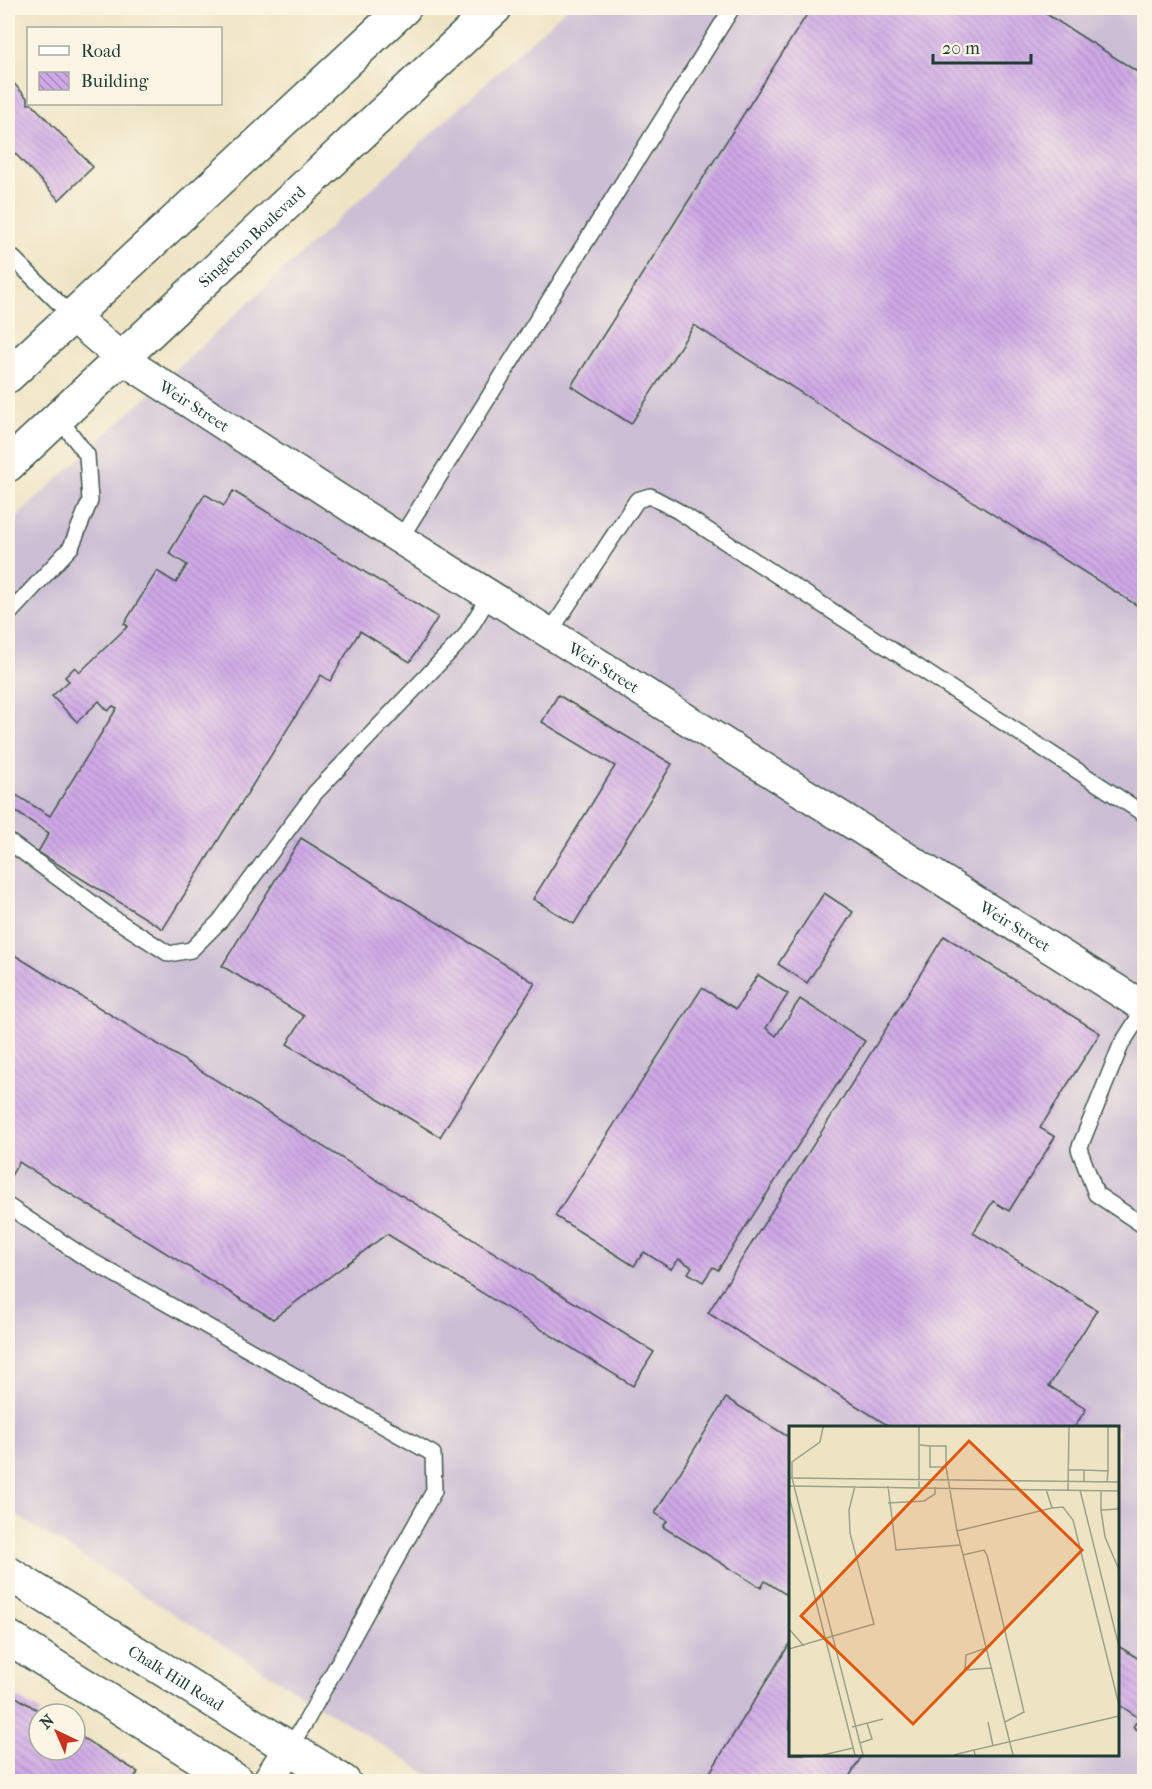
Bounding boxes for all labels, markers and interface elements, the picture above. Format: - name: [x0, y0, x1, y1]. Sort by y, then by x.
- legend: [27, 27, 222, 105]
- scale bar: [933, 27, 1030, 65]
- text: 20 m: [942, 38, 980, 59]
- text: Road: [81, 41, 121, 62]
- text: Building: [81, 71, 149, 92]
- street label: Singleton Boulevard: [194, 182, 309, 291]
- street label: Weir Street: [155, 375, 233, 435]
- street label: Weir Street: [564, 637, 643, 697]
- street label: Weir Street: [976, 896, 1054, 955]
- inset map: [789, 1426, 1119, 1756]
- street label: Chalk Hill Road: [125, 1641, 228, 1714]
- north arrow: [27, 1702, 87, 1762]
- text: N: [36, 1710, 59, 1733]

